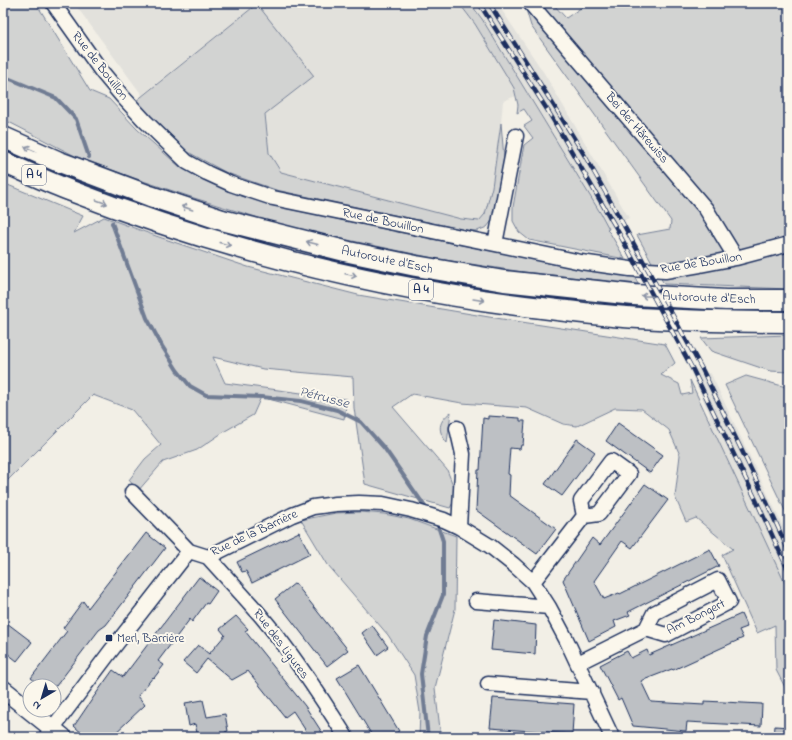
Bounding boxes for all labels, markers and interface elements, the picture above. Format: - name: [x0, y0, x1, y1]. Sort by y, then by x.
- street label: Rue de Bouillon: [67, 28, 133, 104]
- street label: Bei der Härewiss: [600, 88, 674, 168]
- one-way arrow: [24, 145, 36, 152]
- road number: A 4: [22, 165, 46, 185]
- one-way arrow: [96, 199, 108, 207]
- street label: Rue de Bouillon: [341, 203, 425, 239]
- one-way arrow: [180, 204, 193, 211]
- one-way arrow: [305, 239, 318, 246]
- one-way arrow: [219, 240, 232, 248]
- street label: Autoroute d'Esch: [339, 241, 435, 279]
- street label: Rue de Bouillon: [659, 247, 743, 279]
- one-way arrow: [345, 272, 358, 280]
- road number: A 4: [409, 280, 433, 300]
- street label: Autoroute d'Esch: [662, 287, 756, 309]
- one-way arrow: [641, 292, 654, 299]
- one-way arrow: [472, 296, 485, 304]
- water label: Pétrusse: [297, 381, 352, 415]
- street label: Rue de la Barrière: [207, 504, 301, 562]
- street label: Am Bongert: [663, 594, 730, 641]
- street label: Rue des Ligures: [247, 605, 314, 684]
- place label: Merl, Barrière: [117, 629, 184, 648]
- marker: Merl, Barrière: [104, 633, 114, 643]
- north arrow: [22, 678, 62, 718]
- text: N: [29, 696, 44, 714]

